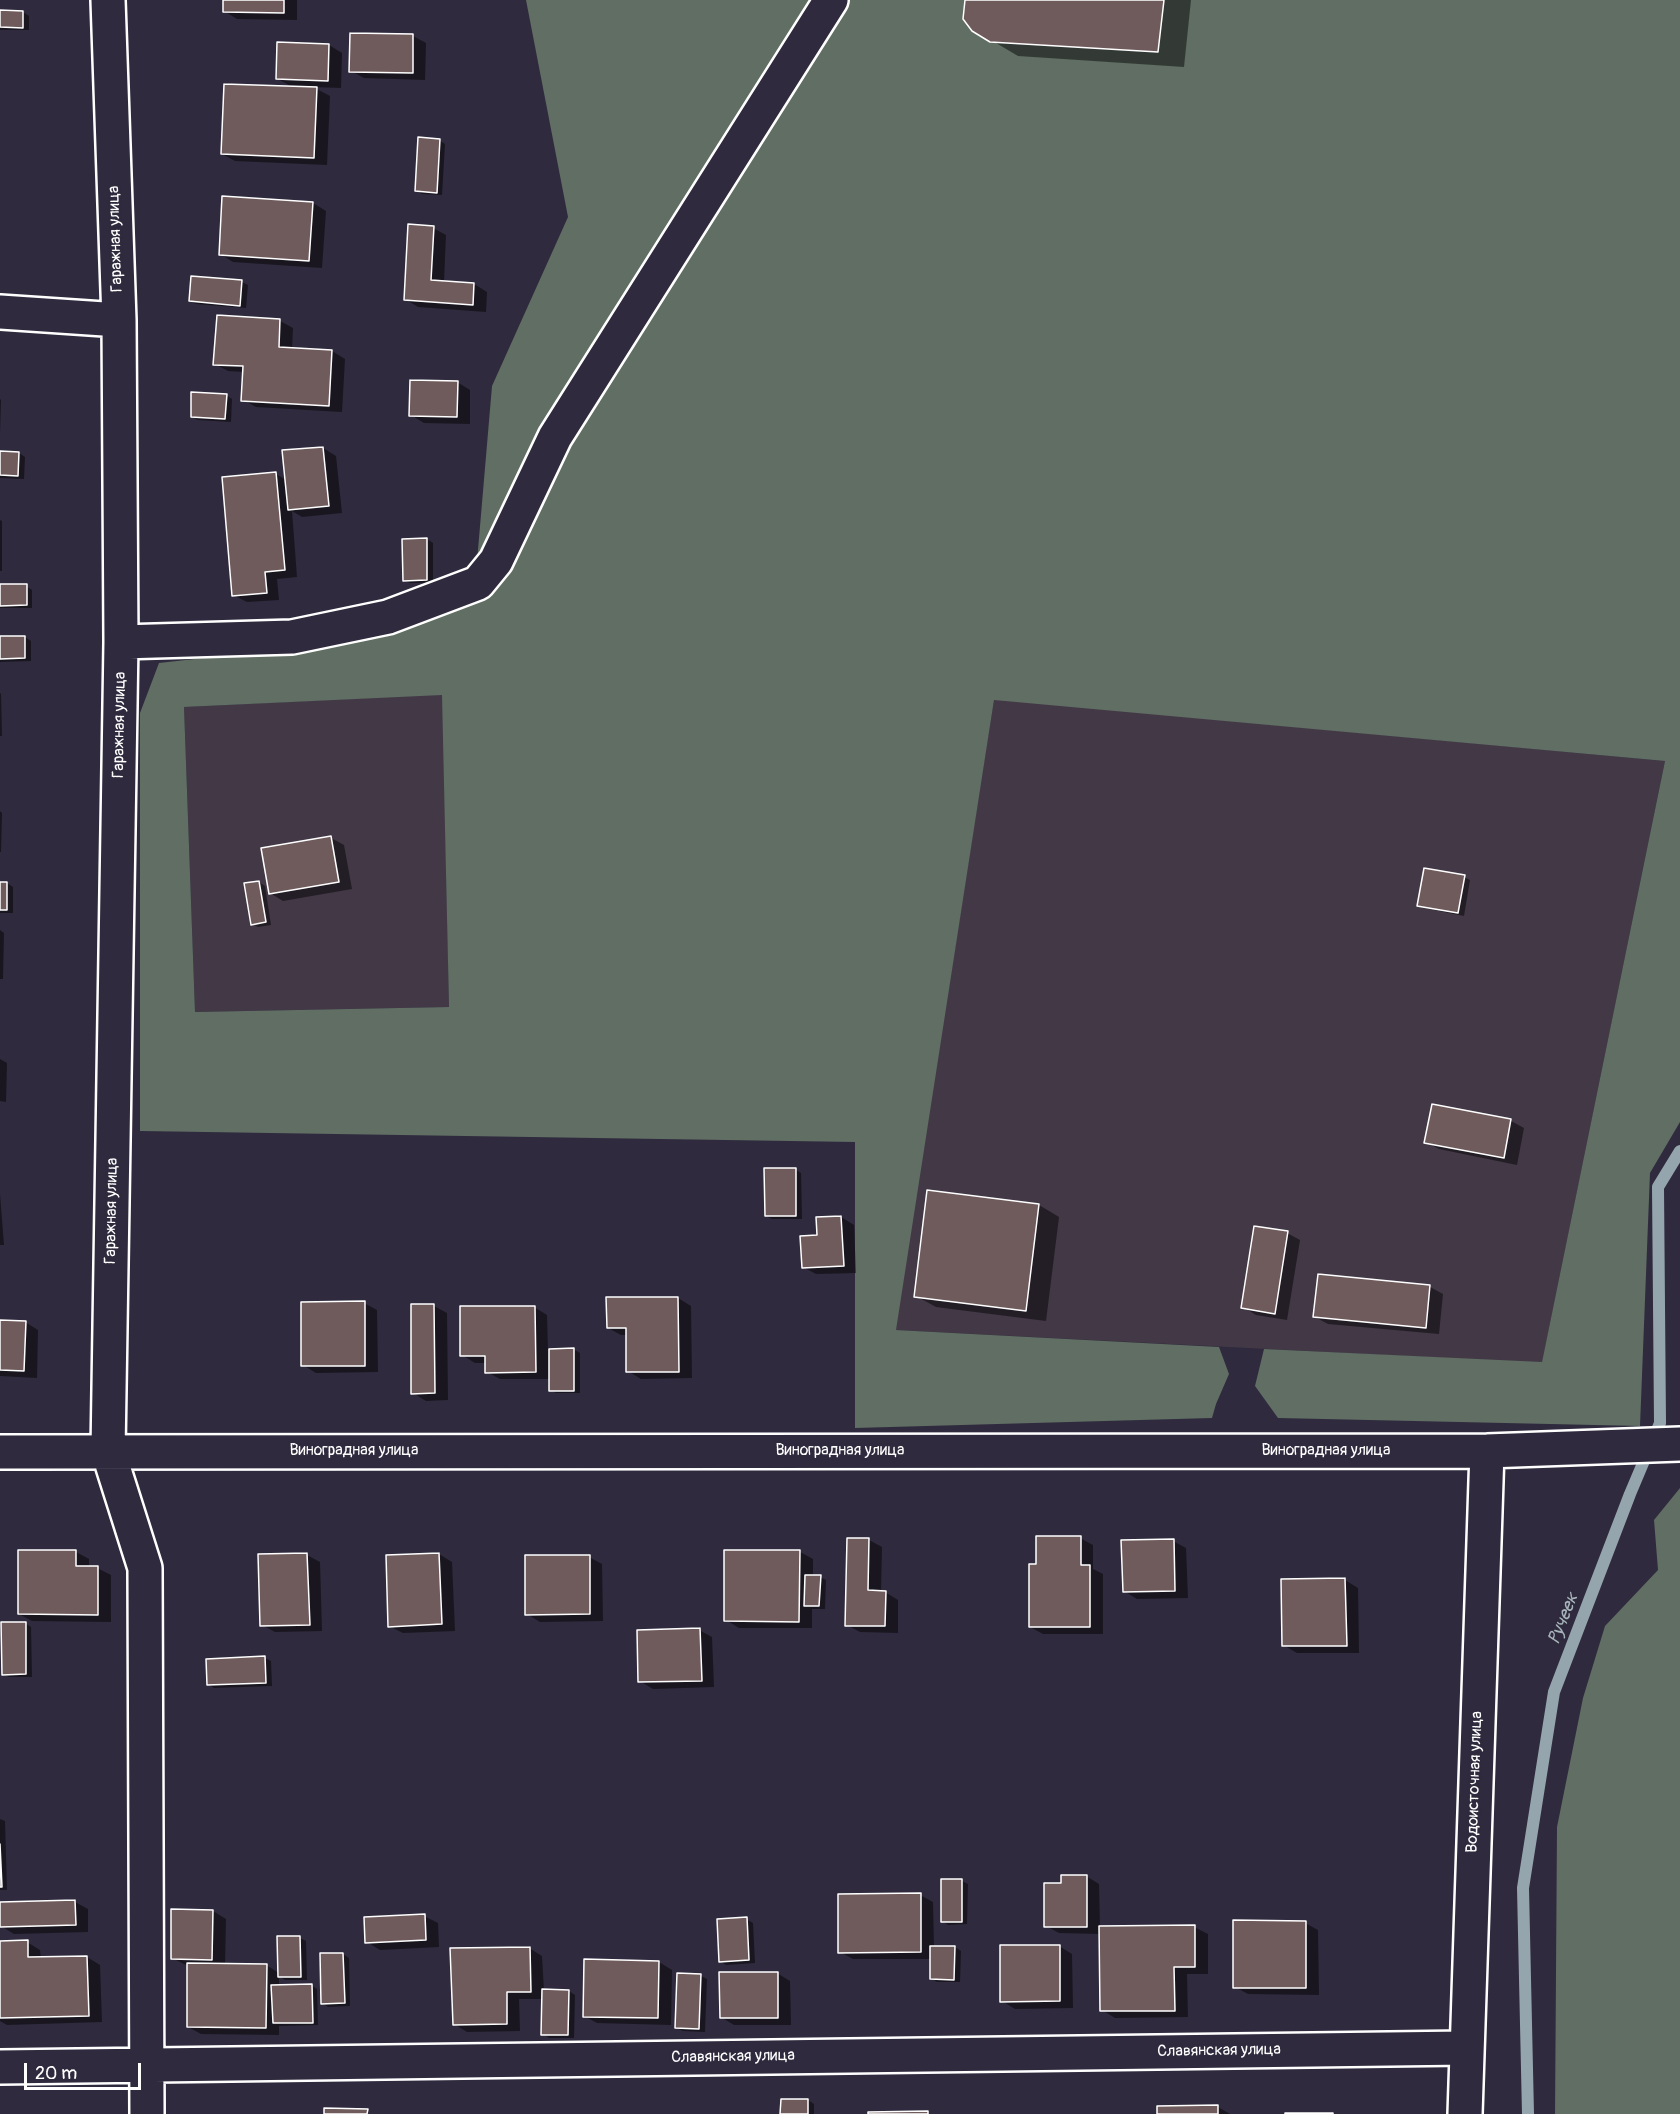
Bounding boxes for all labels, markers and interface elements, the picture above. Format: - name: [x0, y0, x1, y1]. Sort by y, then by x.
- street label: Гаражная улица: [105, 185, 127, 293]
- street label: Гаражная улица: [109, 672, 131, 778]
- street label: Гаражная улица: [101, 1158, 123, 1264]
- street label: Виноградная улица: [289, 1441, 419, 1461]
- street label: Виноградная улица: [775, 1441, 905, 1461]
- street label: Виноградная улица: [1261, 1441, 1391, 1461]
- water label: Ручеек: [1544, 1590, 1584, 1648]
- street label: Водоисточная улица: [1463, 1711, 1487, 1853]
- street label: Славянская улица: [1157, 2040, 1281, 2062]
- street label: Славянская улица: [671, 2046, 795, 2068]
- scale bar: [27, 2051, 144, 2089]
- text: 20 m: [35, 2062, 77, 2085]

